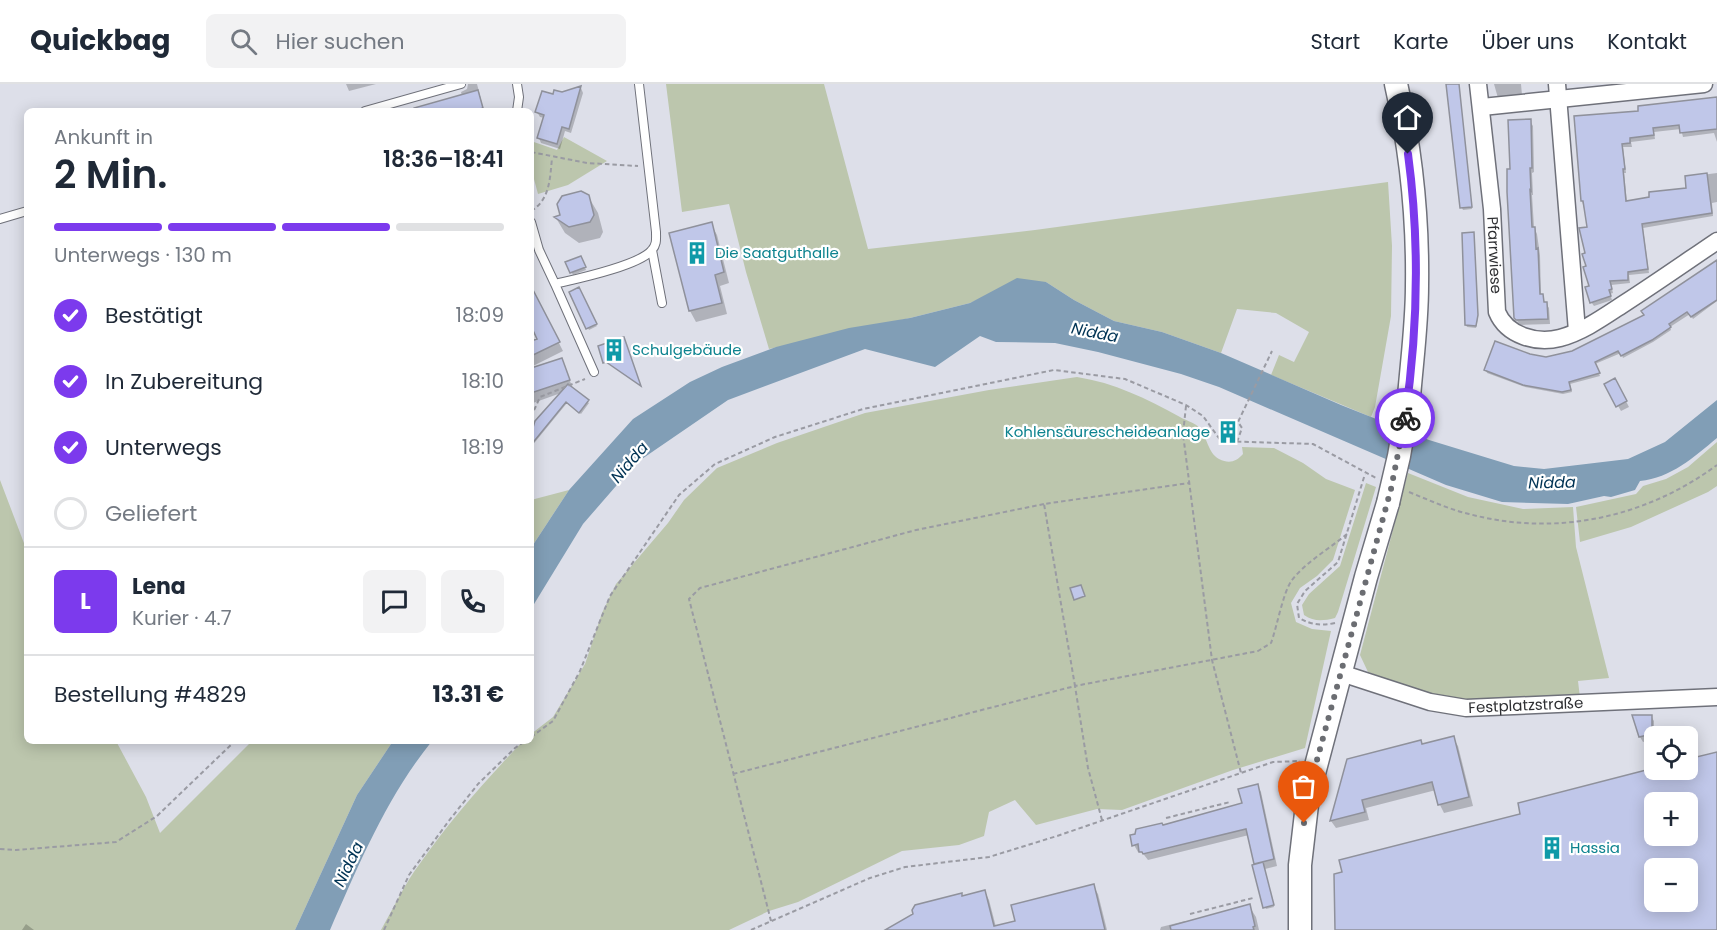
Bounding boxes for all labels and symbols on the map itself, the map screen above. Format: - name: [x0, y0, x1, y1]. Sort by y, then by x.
- pin: [1382, 92, 1433, 154]
- street label: Pfarrwiese: [1482, 216, 1507, 294]
- building icon: Die Saatguthalle: [684, 240, 710, 266]
- place label: Die Saatguthalle: [715, 242, 839, 263]
- water label: Nidda: [1069, 317, 1121, 348]
- building icon: Schulgebäude: [601, 337, 627, 363]
- place label: Schulgebäude: [632, 339, 742, 360]
- courier: [1375, 388, 1435, 448]
- building icon: Kohlensäurescheideanlage: [1215, 419, 1241, 445]
- place label: Kohlensäurescheideanlage: [1005, 421, 1210, 442]
- water label: Nidda: [605, 437, 654, 488]
- water label: Nidda: [1528, 471, 1576, 494]
- street label: Festplatzstraße: [1468, 692, 1584, 718]
- pin: [1278, 761, 1329, 823]
- building icon: Hassia: [1539, 835, 1565, 861]
- place label: Hassia: [1570, 837, 1620, 858]
- water label: Nidda: [328, 838, 369, 891]

